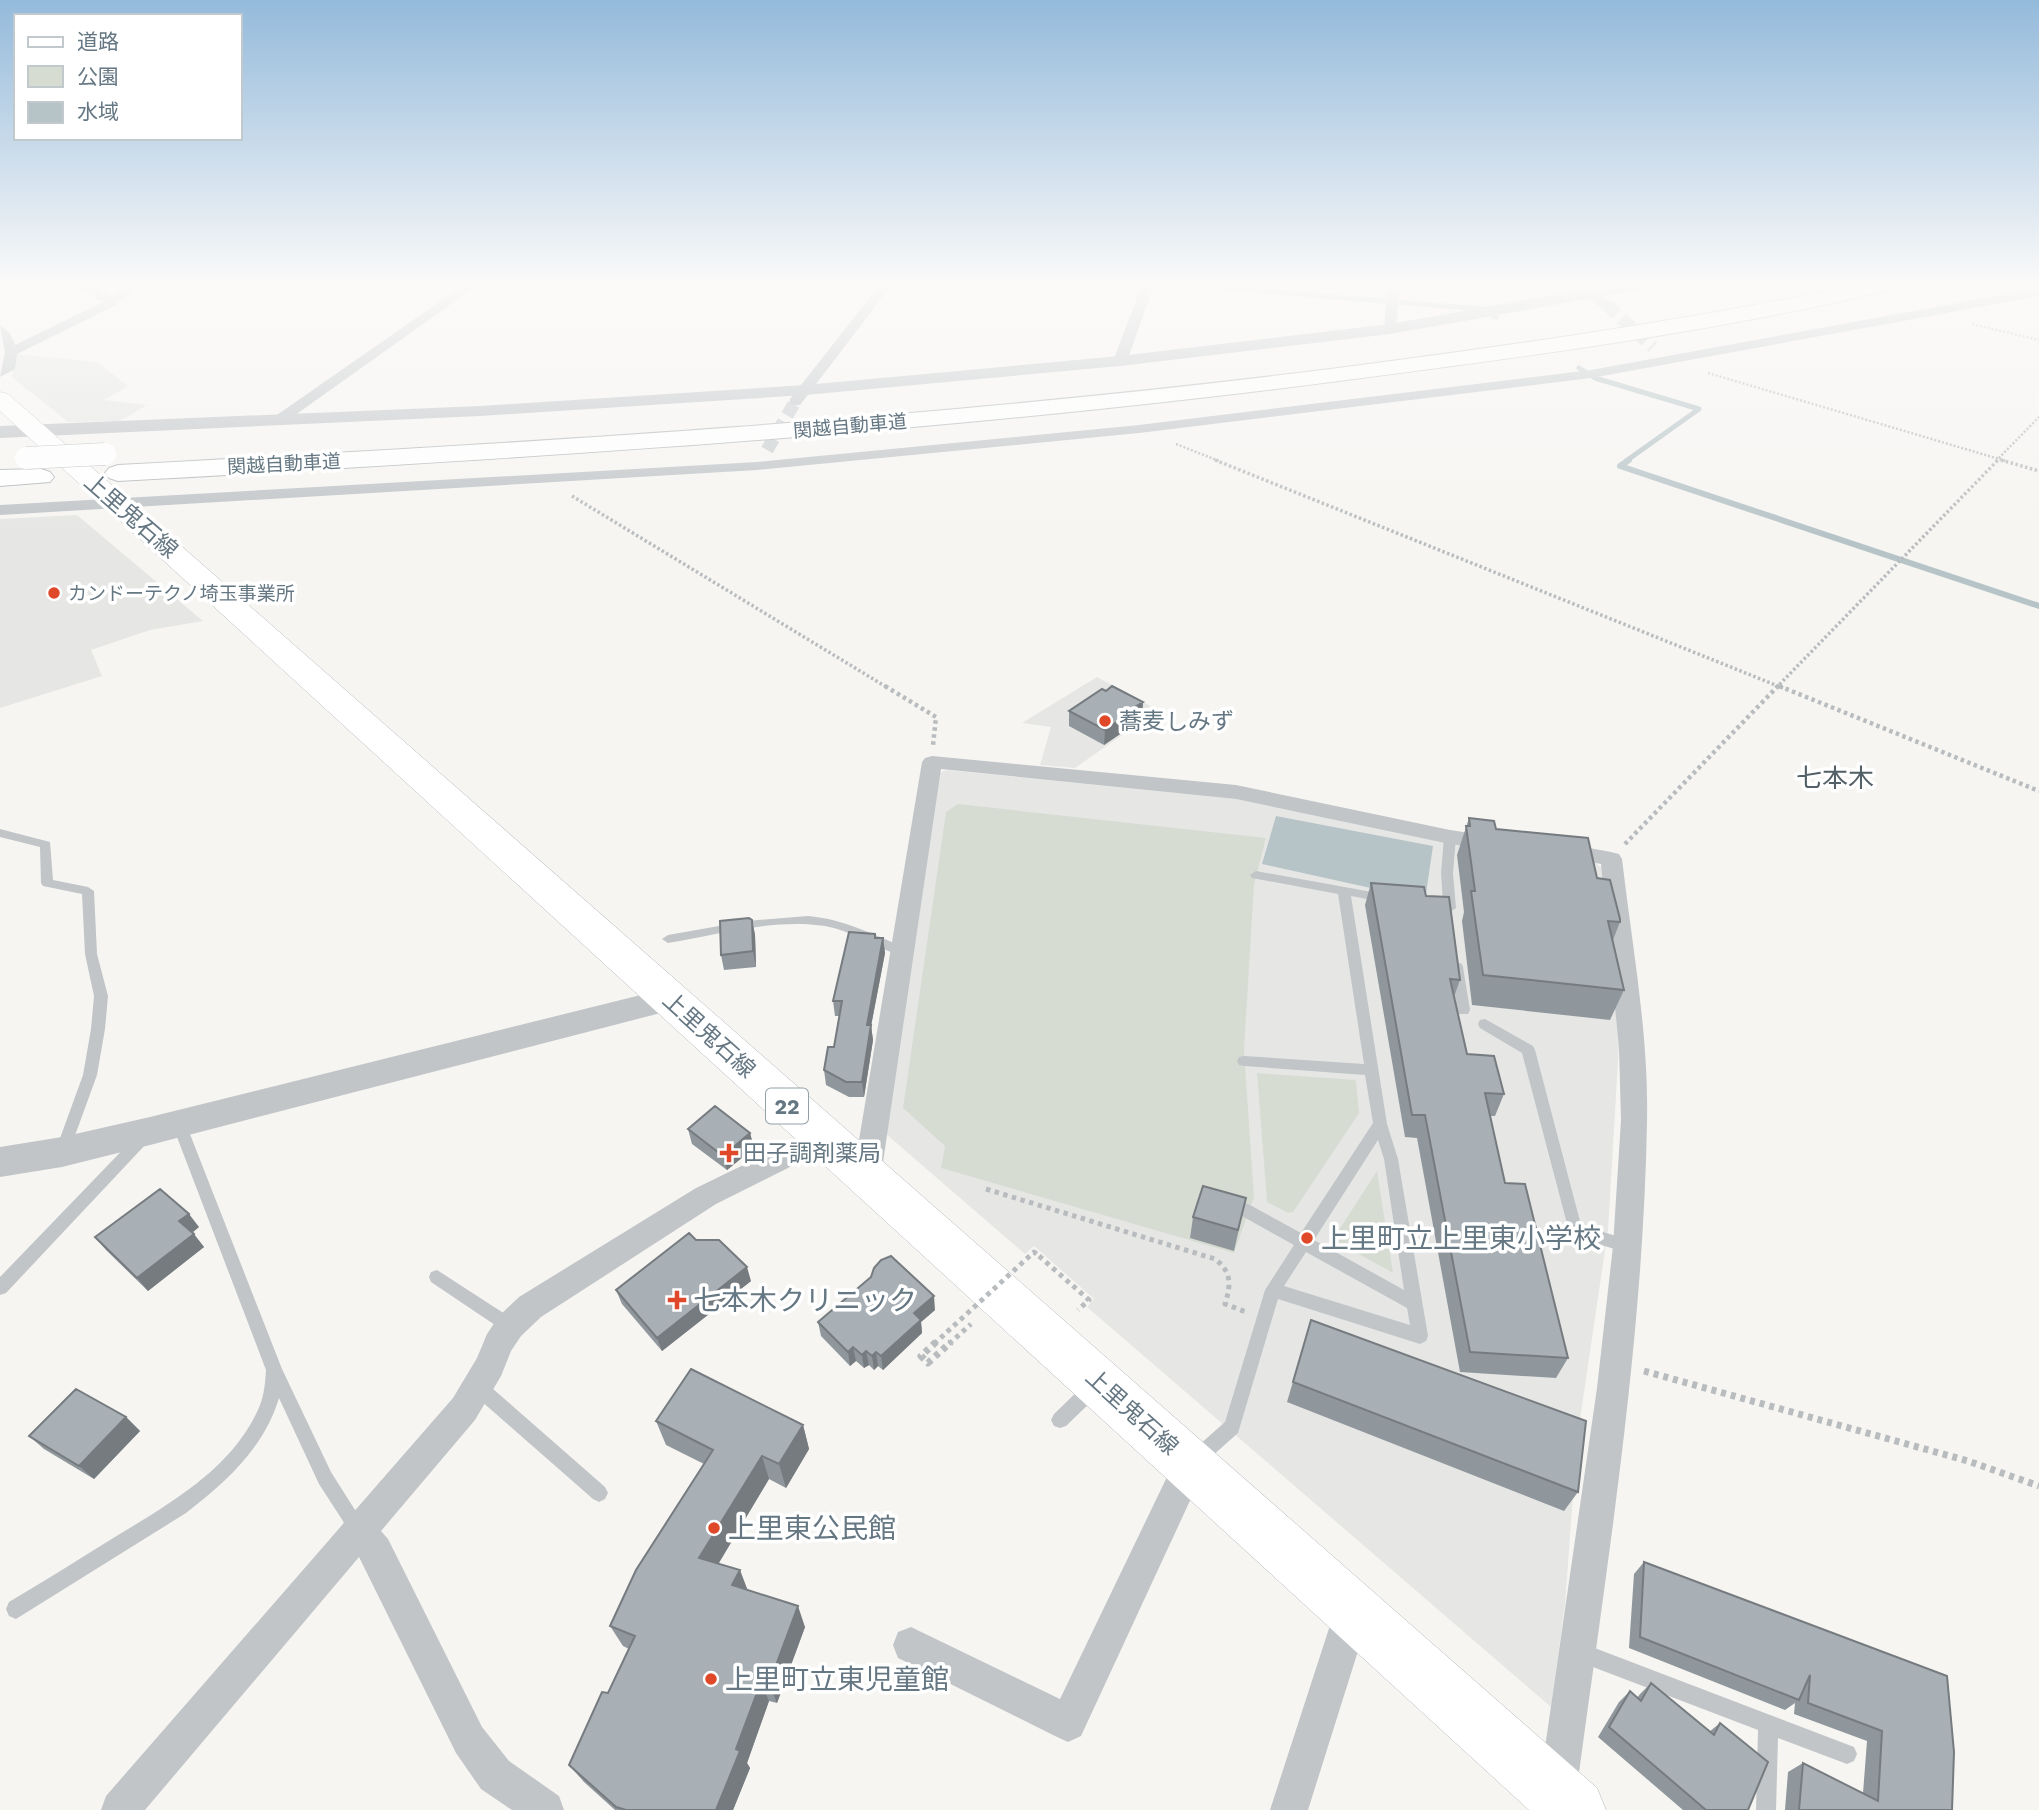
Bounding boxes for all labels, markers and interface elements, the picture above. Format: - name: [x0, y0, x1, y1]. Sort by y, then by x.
- legend: [14, 14, 242, 140]
- text: 道路: [77, 29, 119, 54]
- text: 公園: [77, 64, 119, 89]
- text: 水域: [77, 99, 119, 124]
- street label: 関越自動車道: [792, 410, 908, 442]
- street label: 関越自動車道: [226, 450, 342, 478]
- street label: 上里鬼石線: [79, 468, 183, 564]
- place label: カンドーテクノ埼玉事業所: [68, 582, 295, 605]
- marker: カンドーテクノ埼玉事業所: [46, 585, 62, 601]
- place label: 蕎麦しみず: [1119, 708, 1234, 735]
- marker: 蕎麦しみず: [1097, 713, 1113, 729]
- district label: 七本木: [1796, 763, 1874, 793]
- street label: 上里鬼石線: [657, 986, 761, 1084]
- road number: 22: [766, 1088, 808, 1124]
- place label: 田子調剤薬局: [743, 1140, 881, 1167]
- marker: 田子調剤薬局: [721, 1145, 737, 1161]
- place label: 上里町立上里東小学校: [1321, 1222, 1601, 1255]
- marker: 上里町立上里東小学校: [1299, 1230, 1315, 1246]
- place label: 七本木クリニック: [693, 1284, 917, 1317]
- marker: 七本木クリニック: [667, 1290, 687, 1310]
- street label: 上里鬼石線: [1080, 1363, 1184, 1461]
- place label: 上里東公民館: [728, 1512, 896, 1545]
- marker: 上里東公民館: [706, 1520, 722, 1536]
- place label: 上里町立東児童館: [725, 1663, 949, 1696]
- marker: 上里町立東児童館: [703, 1671, 719, 1687]

